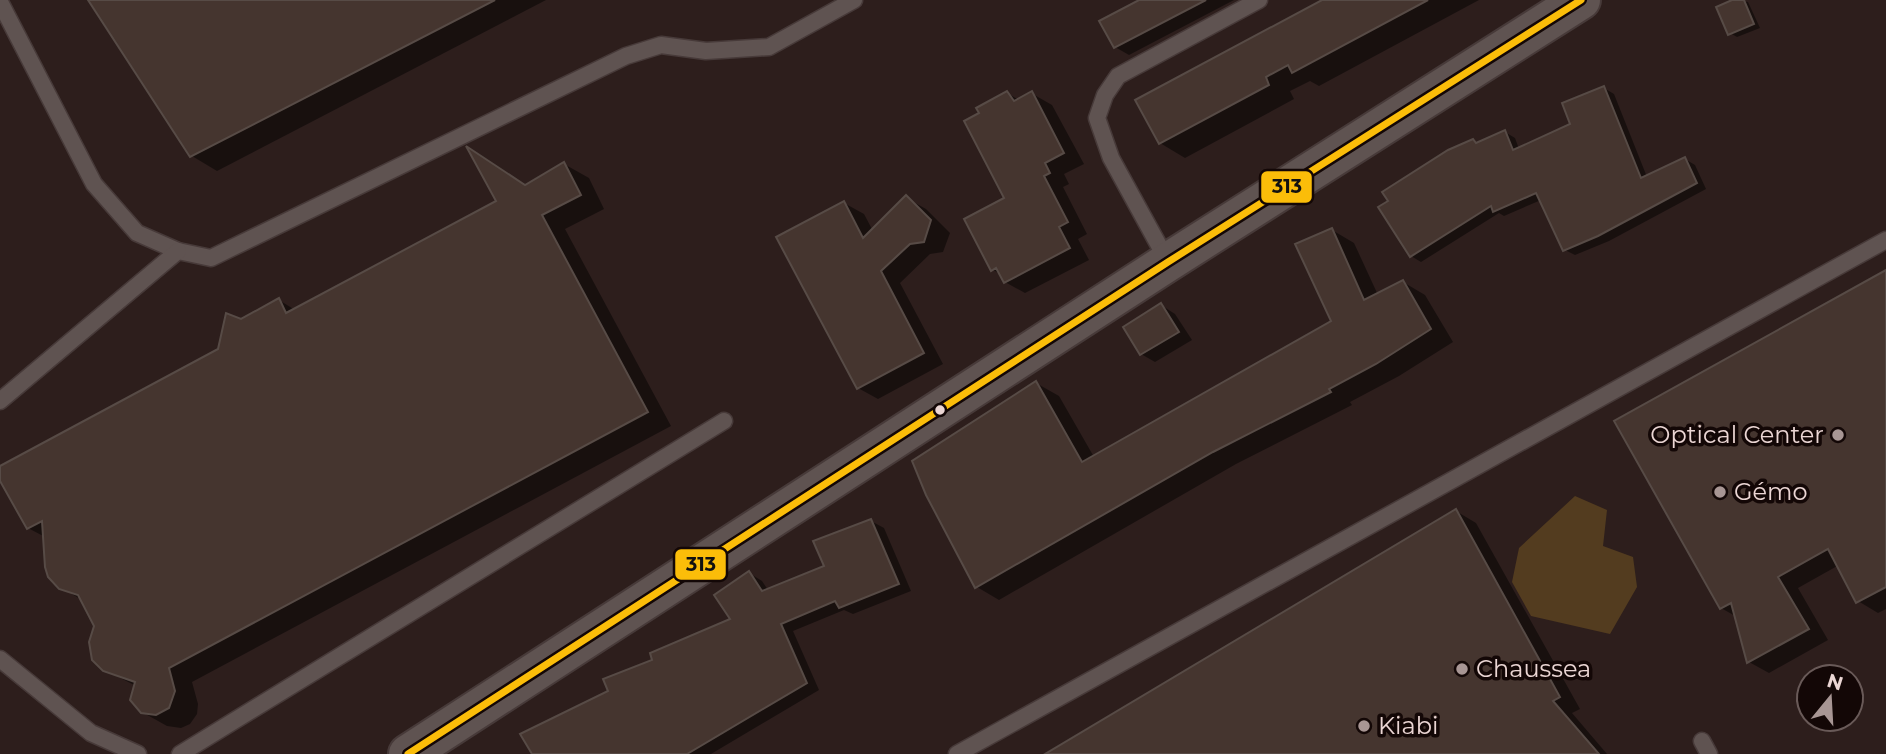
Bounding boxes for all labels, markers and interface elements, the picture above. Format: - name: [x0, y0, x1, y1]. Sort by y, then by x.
- line badge: 313: [1260, 170, 1313, 204]
- text: 313: [1271, 175, 1302, 198]
- unlabelled marker: [933, 403, 947, 417]
- place label: Optical Center: [1650, 420, 1824, 449]
- marker: Optical Center: [1830, 427, 1846, 443]
- place label: Gémo: [1734, 477, 1808, 506]
- marker: Gémo: [1712, 484, 1728, 500]
- line badge: 313: [674, 548, 727, 581]
- text: 313: [685, 553, 716, 576]
- place label: Chaussea: [1476, 654, 1591, 683]
- marker: Chaussea: [1454, 661, 1470, 677]
- north arrow: [1795, 663, 1865, 733]
- text: N: [1824, 669, 1846, 696]
- place label: Kiabi: [1378, 711, 1438, 740]
- marker: Kiabi: [1356, 718, 1372, 734]

